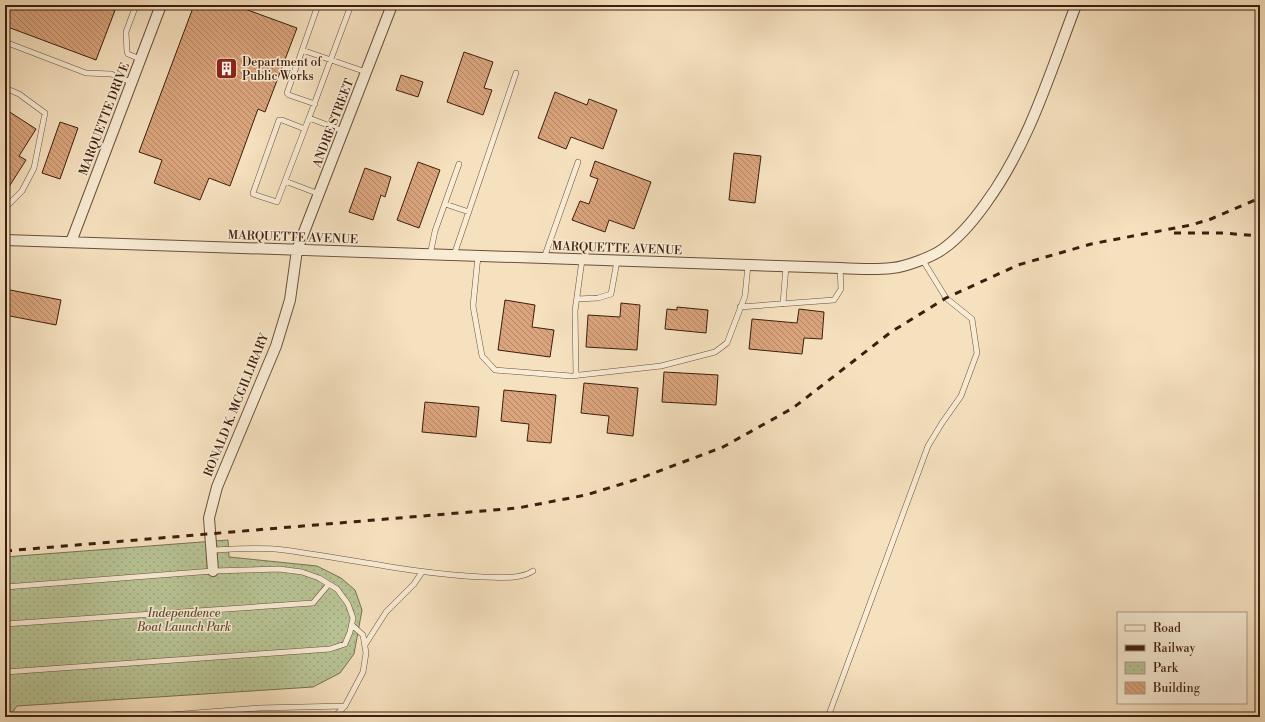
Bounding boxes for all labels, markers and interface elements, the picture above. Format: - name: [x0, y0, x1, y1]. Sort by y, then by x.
- place label: Department of Public Works: [242, 55, 322, 84]
- building icon: Department of Public Works: [213, 56, 239, 82]
- street label: MARQUETTE DRIVE: [76, 61, 133, 178]
- street label: ANDRE STREET: [309, 76, 357, 171]
- street label: MARQUETTE AVENUE: [227, 228, 358, 247]
- street label: MARQUETTE AVENUE: [551, 239, 682, 258]
- street label: RONALD K. MCGILLIRARY: [201, 330, 273, 479]
- park label: Independence Boat Launch Park: [136, 606, 231, 635]
- legend: [1117, 612, 1247, 704]
- text: Road: [1153, 621, 1181, 636]
- text: Railway: [1153, 641, 1195, 656]
- text: Park: [1153, 661, 1179, 676]
- text: Building: [1152, 681, 1201, 696]

